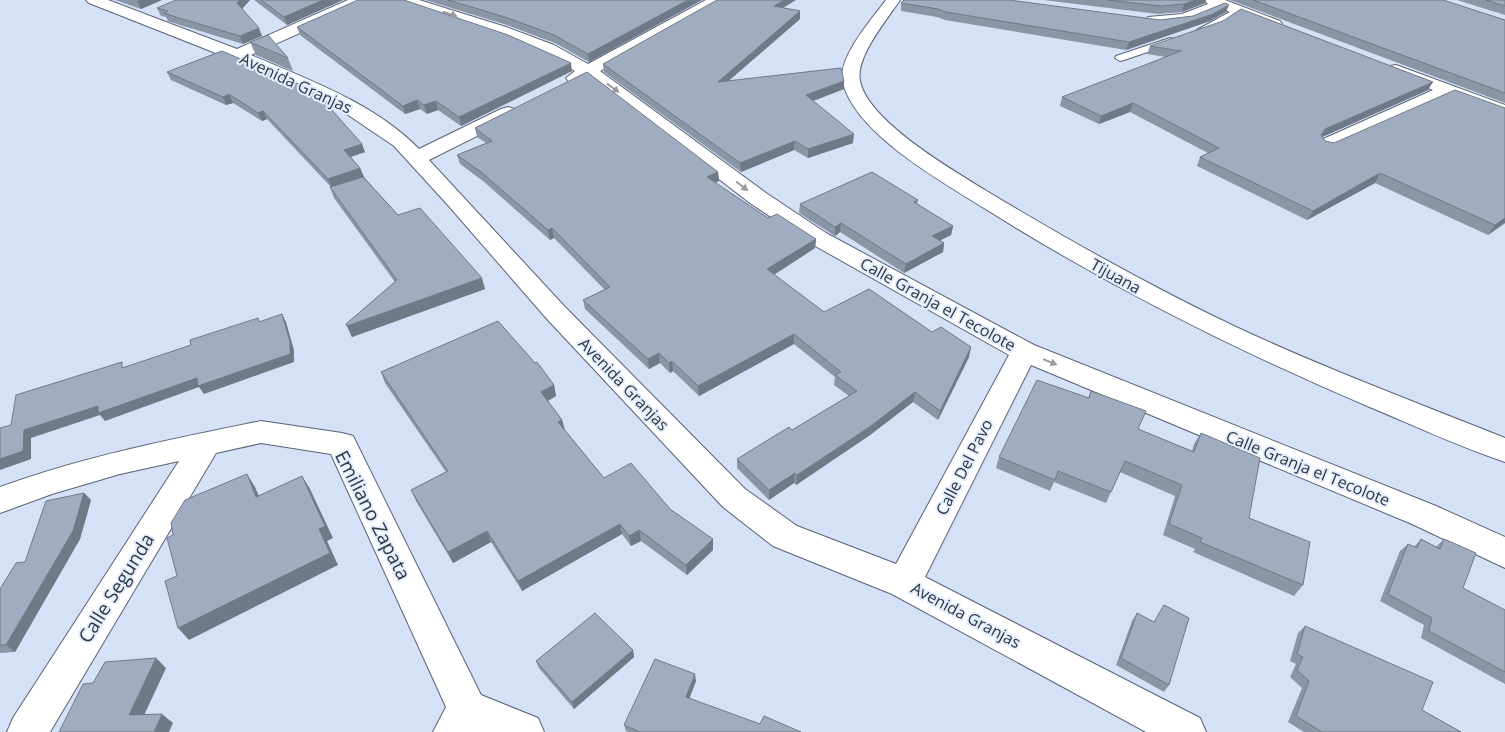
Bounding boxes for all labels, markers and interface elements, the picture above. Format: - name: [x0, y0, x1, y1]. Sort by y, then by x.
- one-way arrow: [442, 11, 457, 19]
- street label: Avenida Granjas: [236, 47, 356, 119]
- one-way arrow: [606, 83, 619, 93]
- one-way arrow: [735, 180, 748, 191]
- street label: Calle Granja el Tecolote: [856, 252, 1020, 356]
- street label: Tijuana: [1087, 253, 1145, 299]
- street label: Avenida Granjas: [574, 333, 674, 435]
- one-way arrow: [1043, 359, 1057, 367]
- street label: Calle Del Pavo: [930, 415, 998, 519]
- street label: Calle Granja el Tecolote: [1223, 425, 1393, 511]
- street label: Emiliano Zapata: [329, 446, 417, 584]
- street label: Calle Segunda: [72, 528, 160, 648]
- street label: Avenida Granjas: [907, 577, 1025, 653]

